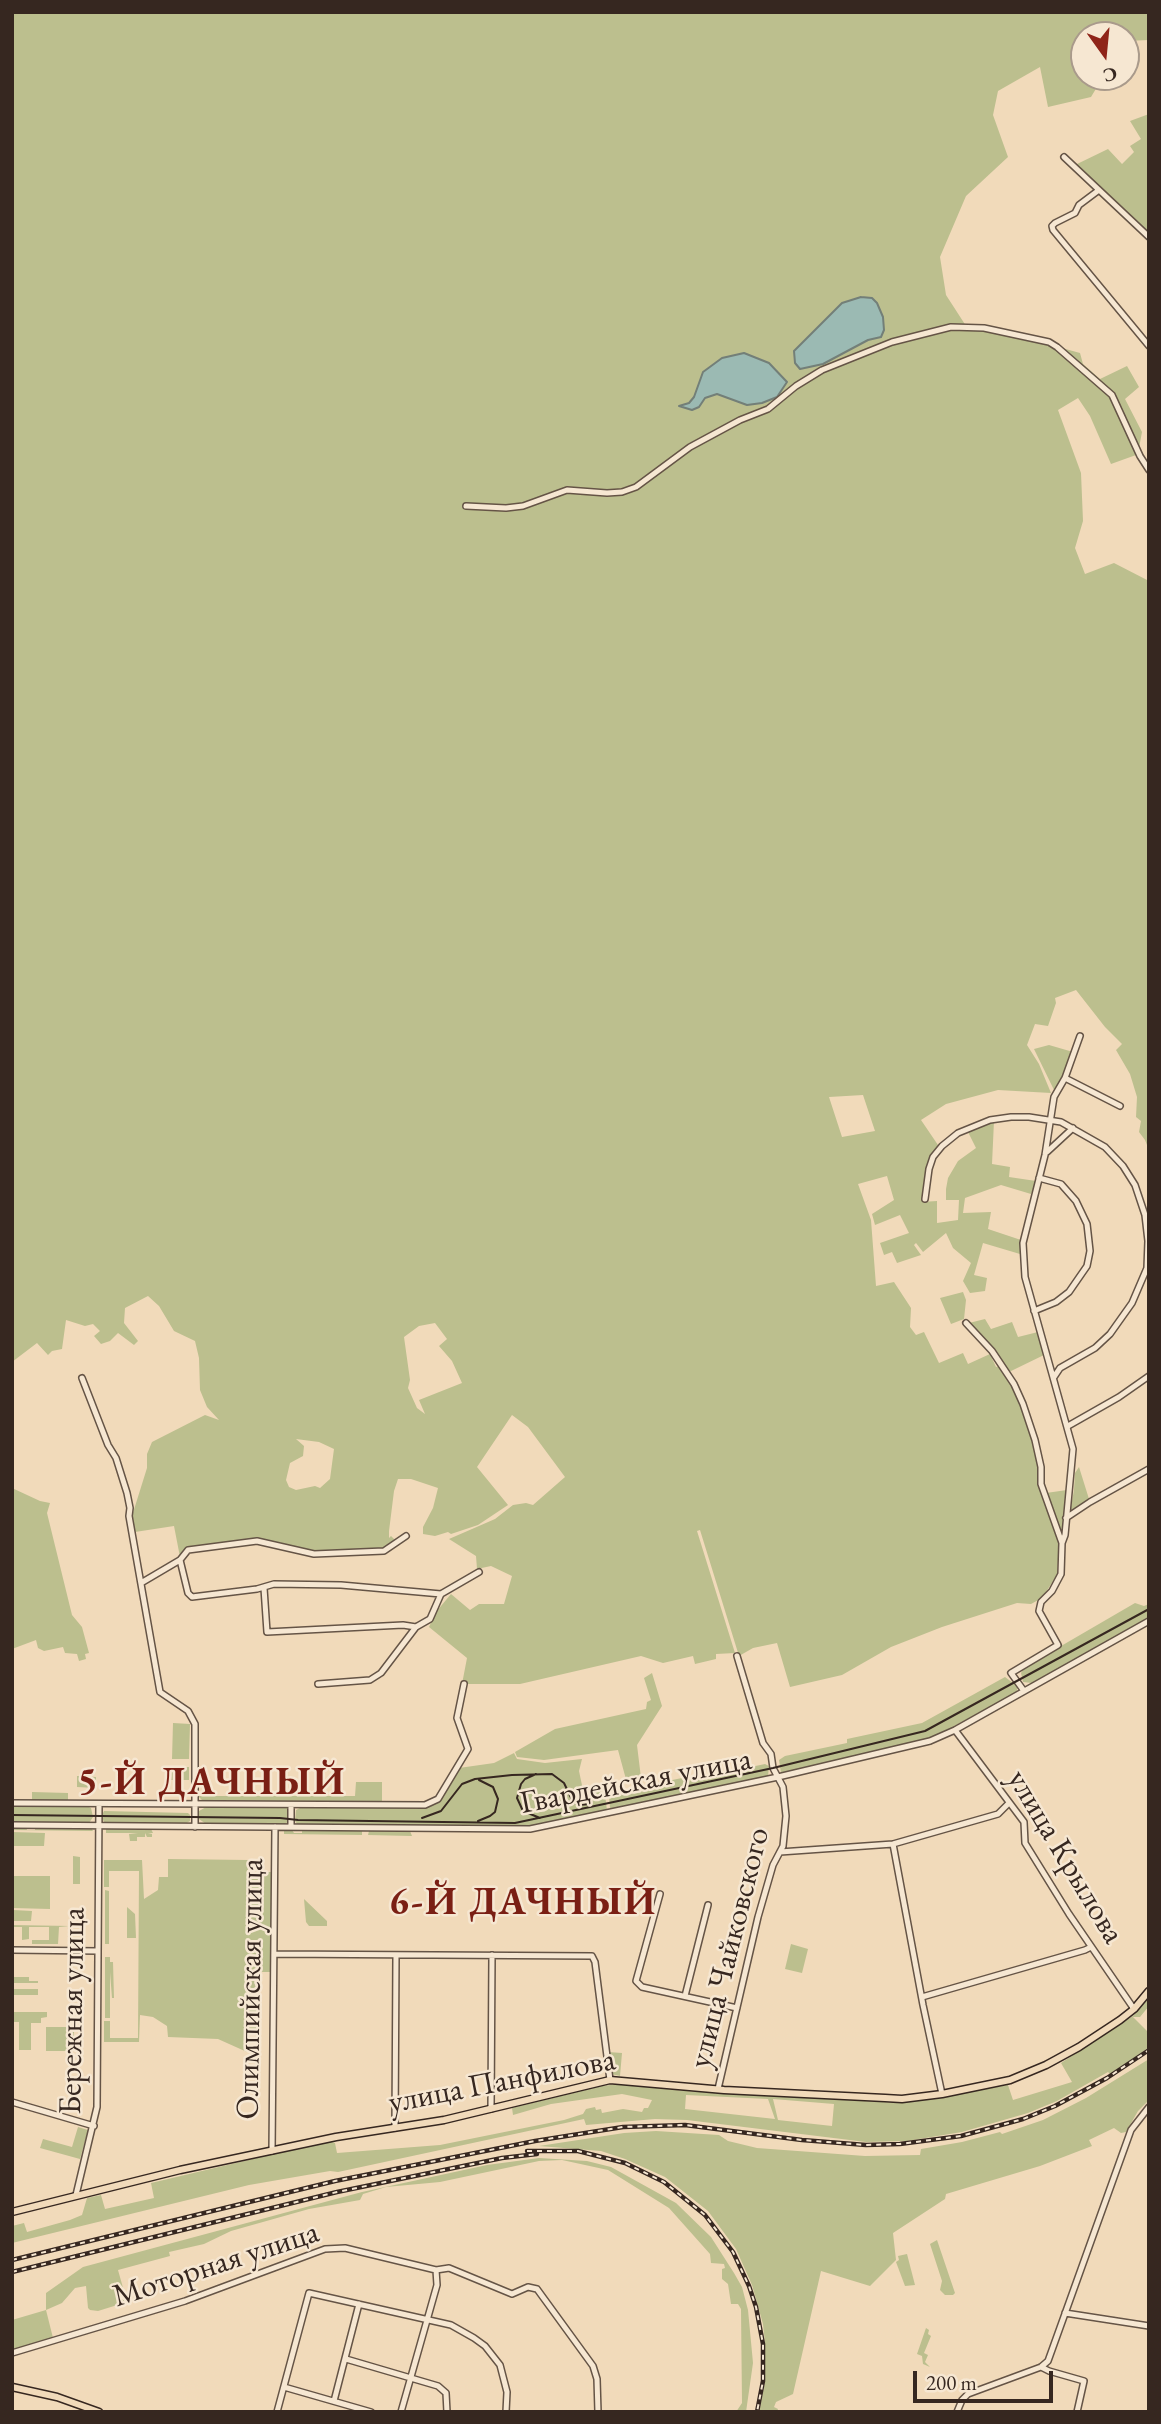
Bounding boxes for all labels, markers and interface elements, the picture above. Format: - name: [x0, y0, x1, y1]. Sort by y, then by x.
- north arrow: [1070, 21, 1140, 91]
- text: С: [1100, 61, 1120, 89]
- street label: Гвардейская улица: [517, 1741, 755, 1823]
- district label: 5-Й ДАЧНЫЙ: [79, 1761, 345, 1807]
- street label: улица Крылова: [998, 1763, 1132, 1951]
- street label: улица Чайковского: [682, 1824, 778, 2072]
- street label: Олимпийская улица: [230, 1858, 272, 2120]
- district label: 6-Й ДАЧНЫЙ: [390, 1881, 656, 1927]
- street label: Бережная улица: [52, 1907, 94, 2115]
- street label: улица Панфилова: [385, 2041, 619, 2123]
- street label: Моторная улица: [108, 2214, 324, 2316]
- scale bar: [916, 2358, 1056, 2402]
- text: 200 m: [926, 2369, 977, 2396]

